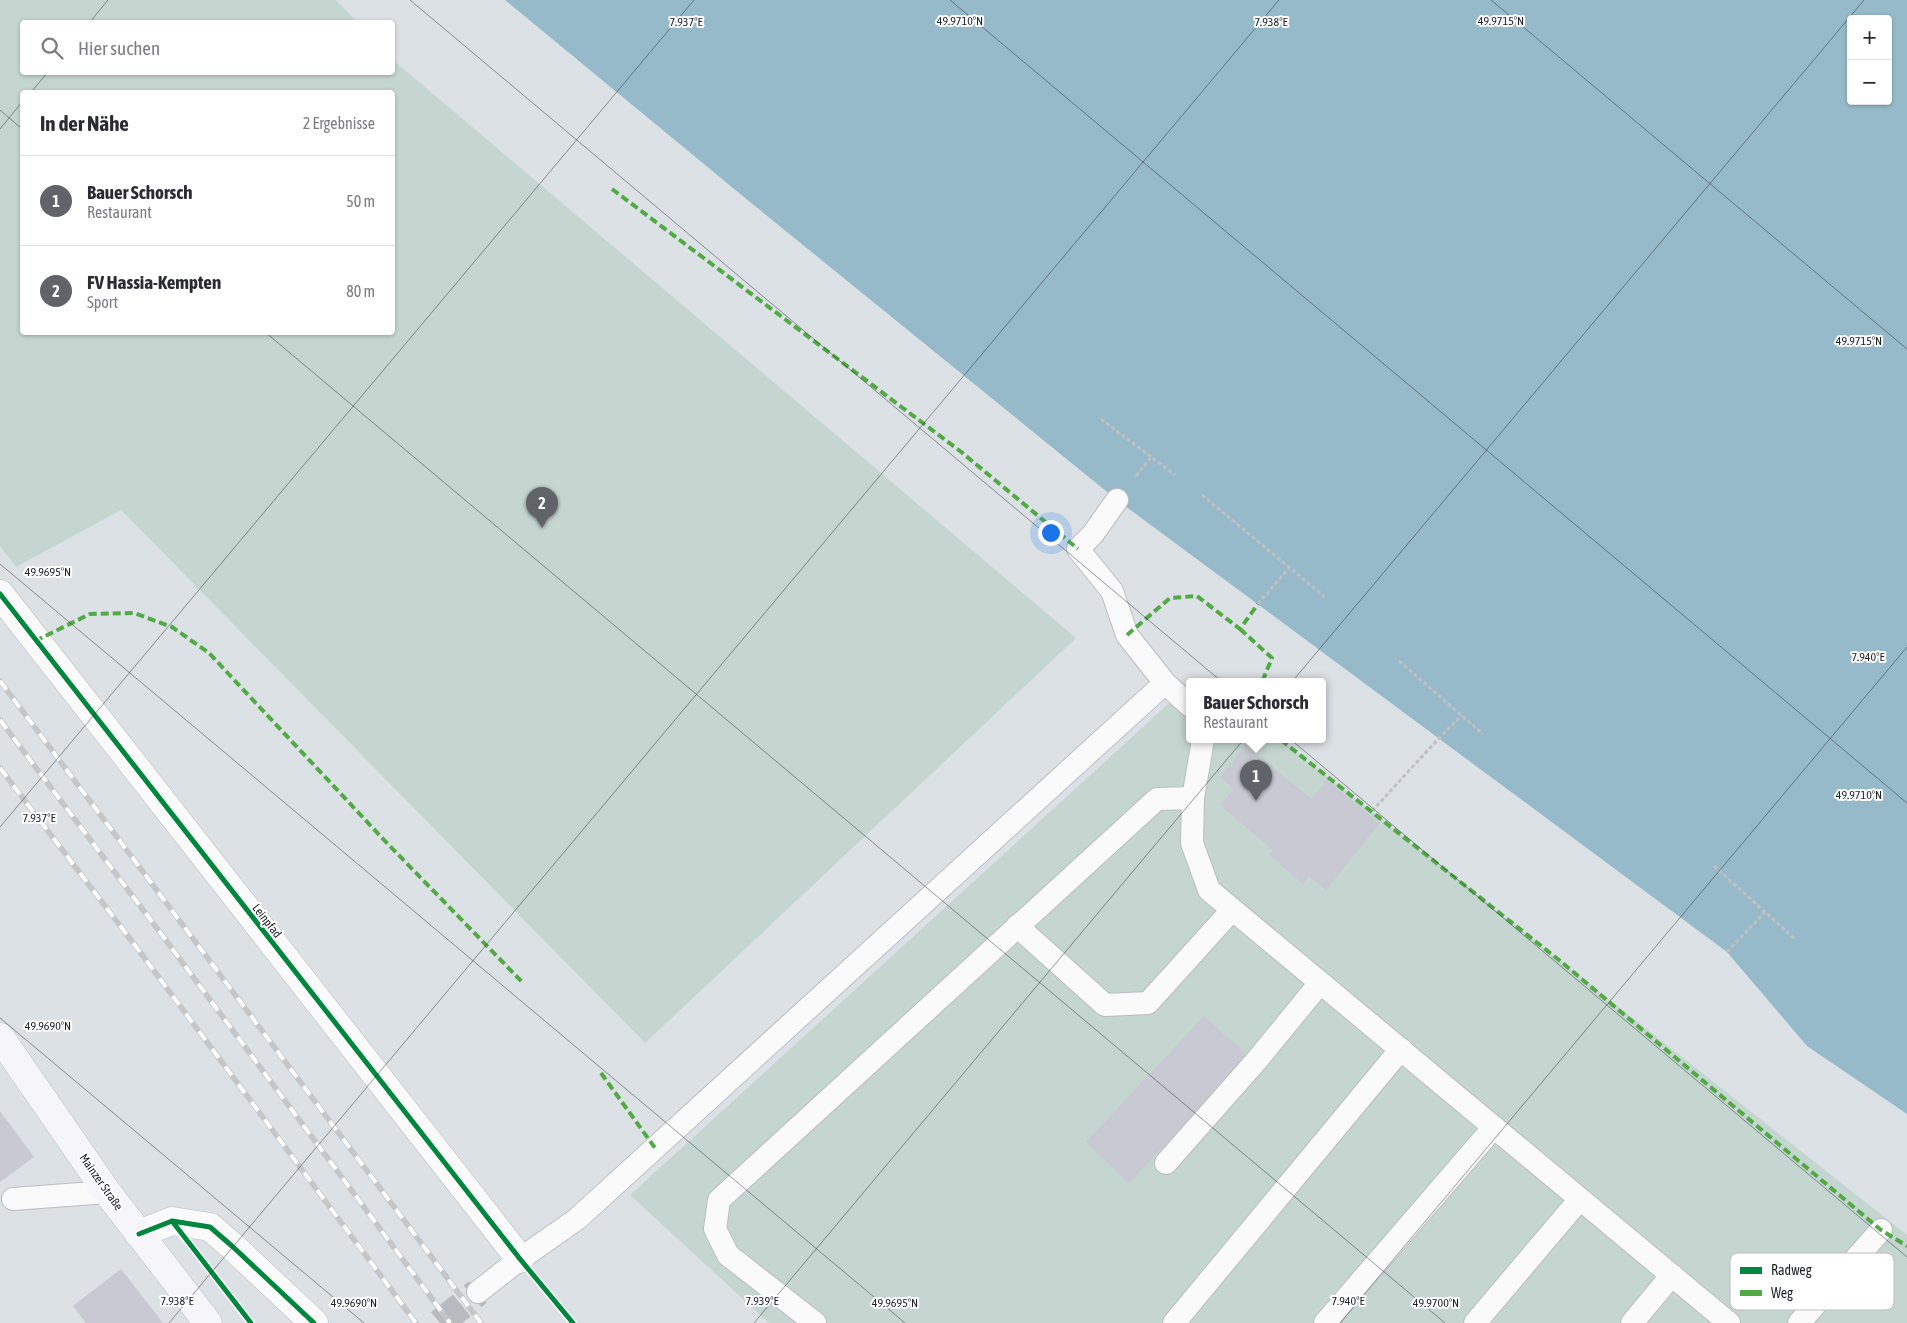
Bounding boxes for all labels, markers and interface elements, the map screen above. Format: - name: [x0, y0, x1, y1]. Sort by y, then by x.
- text: 49.9710°N: [937, 14, 983, 28]
- text: 49.9715°N: [1478, 14, 1524, 28]
- text: 7.937°E: [669, 15, 703, 29]
- text: 7.938°E: [1254, 15, 1288, 29]
- map controls: [1847, 15, 1892, 105]
- button: +: [1847, 15, 1892, 60]
- search box: [20, 20, 395, 75]
- icon: search: [38, 34, 66, 62]
- text: Hier suchen: [78, 37, 160, 59]
- button: −: [1847, 60, 1892, 105]
- text: In der Nähe: [40, 111, 129, 135]
- text: 2 Ergebnisse: [303, 114, 375, 132]
- text: Bauer Schorsch: [87, 181, 193, 203]
- text: 1: [52, 192, 60, 210]
- text: 50 m: [346, 192, 375, 210]
- text: Restaurant: [87, 203, 152, 221]
- text: FV Hassia-Kempten: [87, 271, 221, 293]
- text: 2: [52, 282, 60, 300]
- text: 80 m: [346, 282, 375, 300]
- text: Sport: [87, 293, 118, 311]
- text: 49.9715°N: [1836, 334, 1882, 348]
- pin: 2: [526, 487, 558, 528]
- your location: [1038, 520, 1064, 546]
- text: 49.9695°N: [25, 565, 71, 579]
- text: 7.940°E: [1851, 650, 1885, 664]
- popup: [1186, 678, 1326, 743]
- text: Bauer Schorsch: [1203, 691, 1309, 713]
- text: Restaurant: [1203, 713, 1268, 731]
- pin: 1: [1240, 760, 1272, 801]
- text: 49.9710°N: [1836, 788, 1882, 802]
- text: 7.937°E: [22, 811, 56, 825]
- street label: Leinpfad: [249, 901, 285, 941]
- text: 49.9690°N: [25, 1019, 71, 1033]
- street label: Mainzer Straße: [76, 1151, 126, 1213]
- legend: [1730, 1253, 1894, 1310]
- text: Radweg: [1771, 1262, 1812, 1278]
- text: Weg: [1771, 1285, 1793, 1301]
- text: 7.938°E: [160, 1294, 194, 1308]
- text: 7.939°E: [745, 1294, 779, 1308]
- text: 7.940°E: [1331, 1294, 1365, 1308]
- text: 49.9690°N: [331, 1296, 377, 1310]
- text: 49.9695°N: [872, 1296, 918, 1310]
- text: 49.9700°N: [1413, 1296, 1459, 1310]

